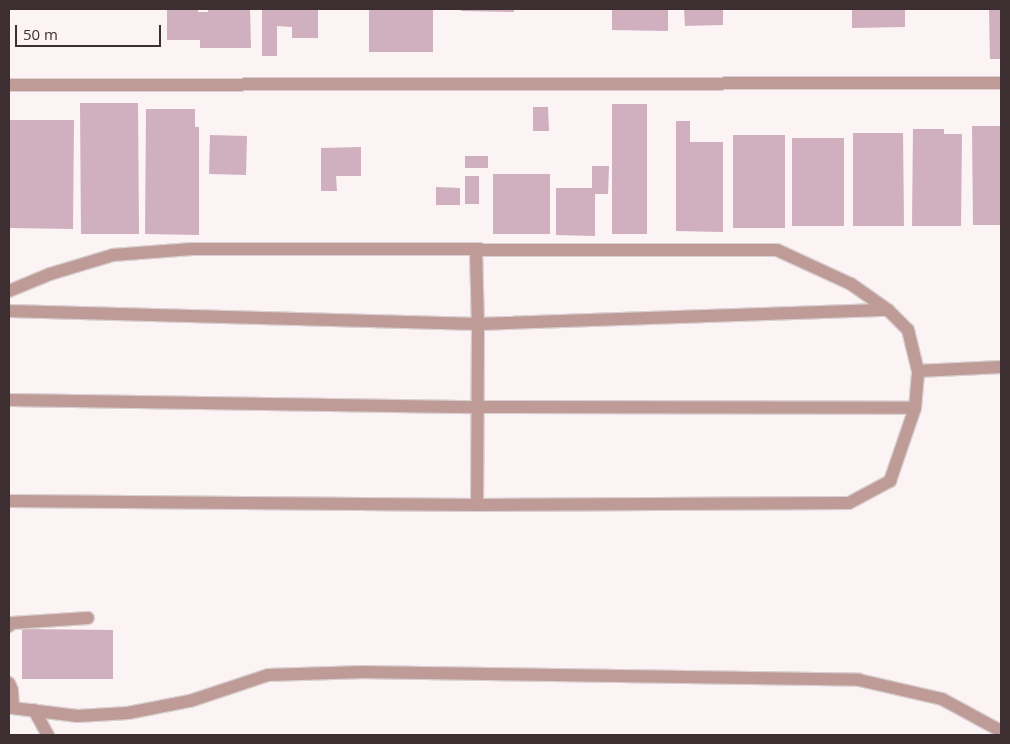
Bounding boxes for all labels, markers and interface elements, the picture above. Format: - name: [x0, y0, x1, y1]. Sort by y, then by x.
- scale bar: [18, 15, 164, 47]
- text: 50 m: [23, 24, 58, 44]

